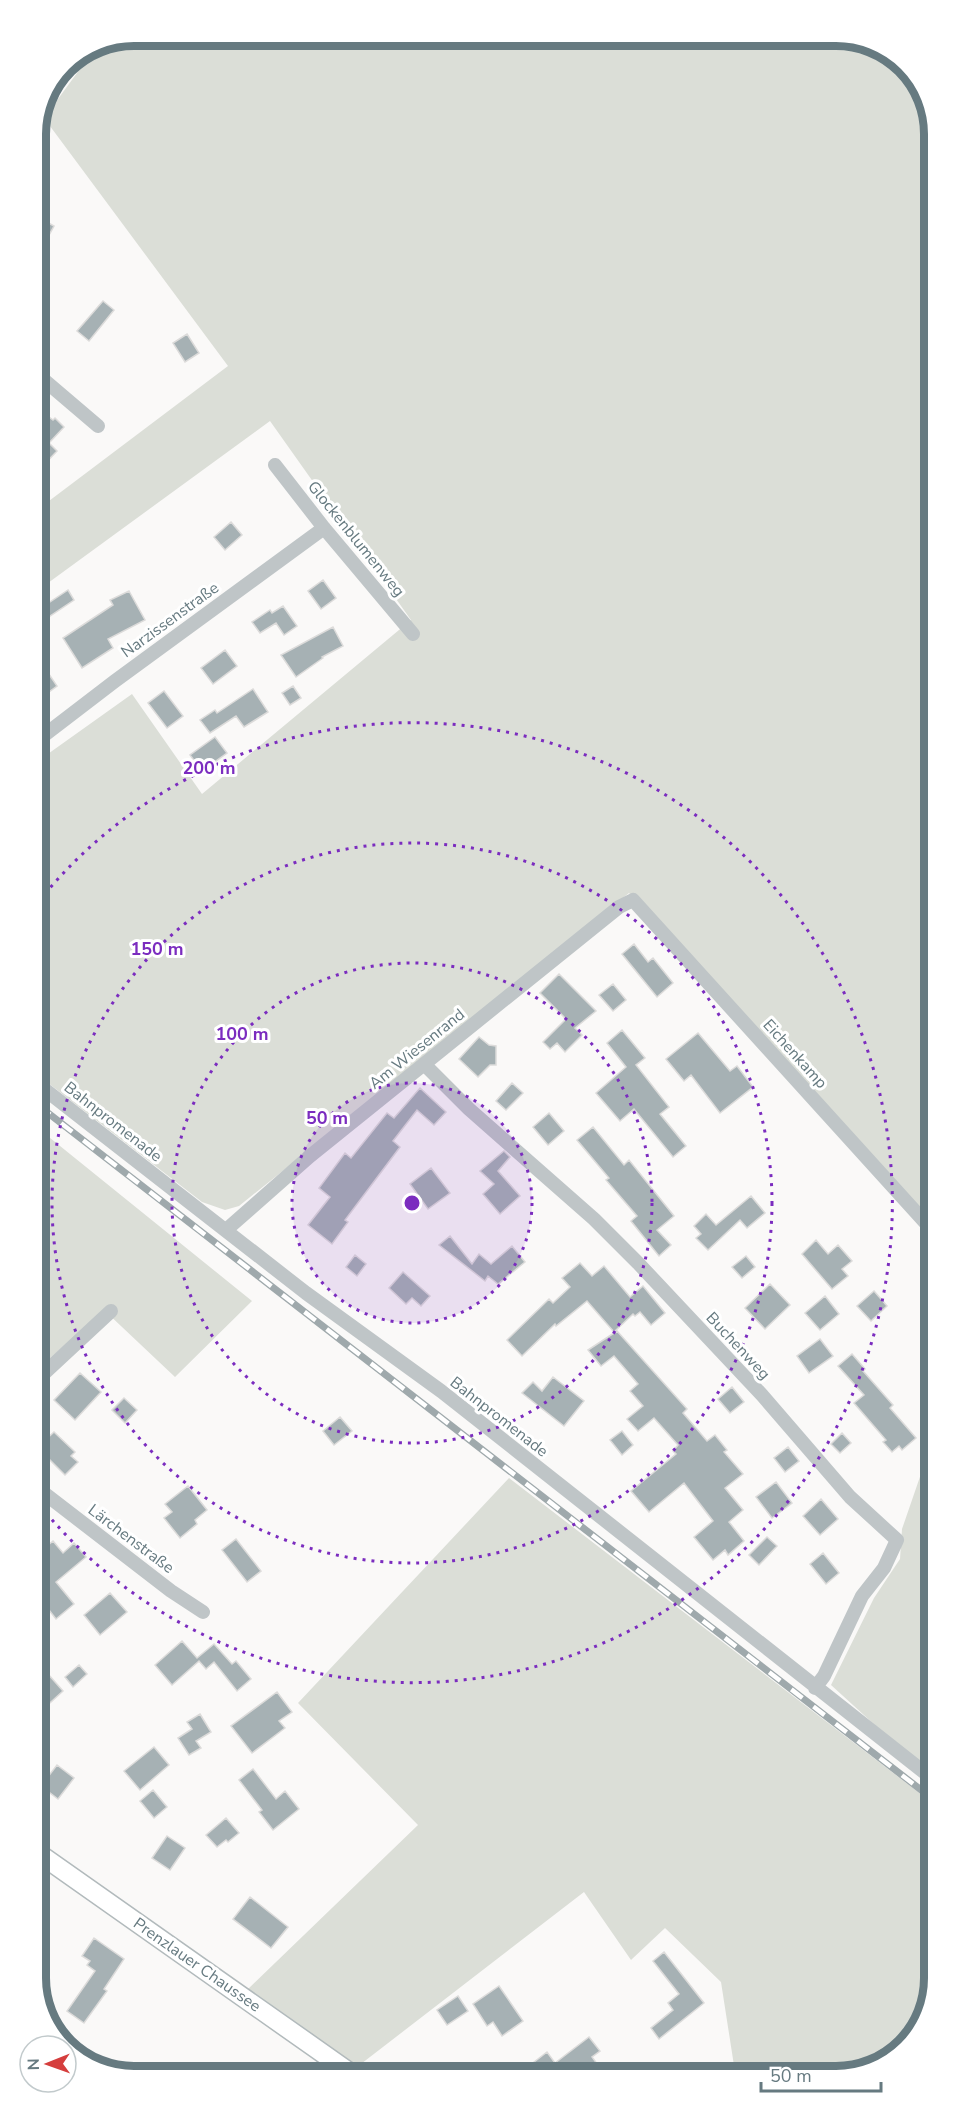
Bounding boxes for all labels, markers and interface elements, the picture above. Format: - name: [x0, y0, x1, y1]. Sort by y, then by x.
- street label: Glockenblumenweg: [302, 476, 410, 602]
- street label: Narzissenstraße: [117, 577, 223, 663]
- text: 200 m: [182, 756, 236, 780]
- text: 150 m: [130, 937, 184, 961]
- street label: Am Wiesenrand: [365, 1004, 469, 1094]
- street label: Eichenkamp: [758, 1014, 832, 1094]
- text: 100 m: [215, 1022, 269, 1046]
- street label: Bahnpromenade: [59, 1077, 167, 1167]
- text: 50 m: [306, 1106, 348, 1130]
- centre of rings: [402, 1193, 422, 1213]
- street label: Buchenweg: [701, 1307, 775, 1385]
- street label: Bahnpromenade: [445, 1372, 553, 1462]
- street label: Lärchenstraße: [83, 1499, 179, 1579]
- street label: Prenzlauer Chaussee: [129, 1913, 265, 2017]
- north arrow: [18, 2034, 78, 2094]
- scale bar: [761, 2055, 881, 2093]
- text: N: [23, 2058, 45, 2070]
- text: 50 m: [770, 2064, 812, 2088]

